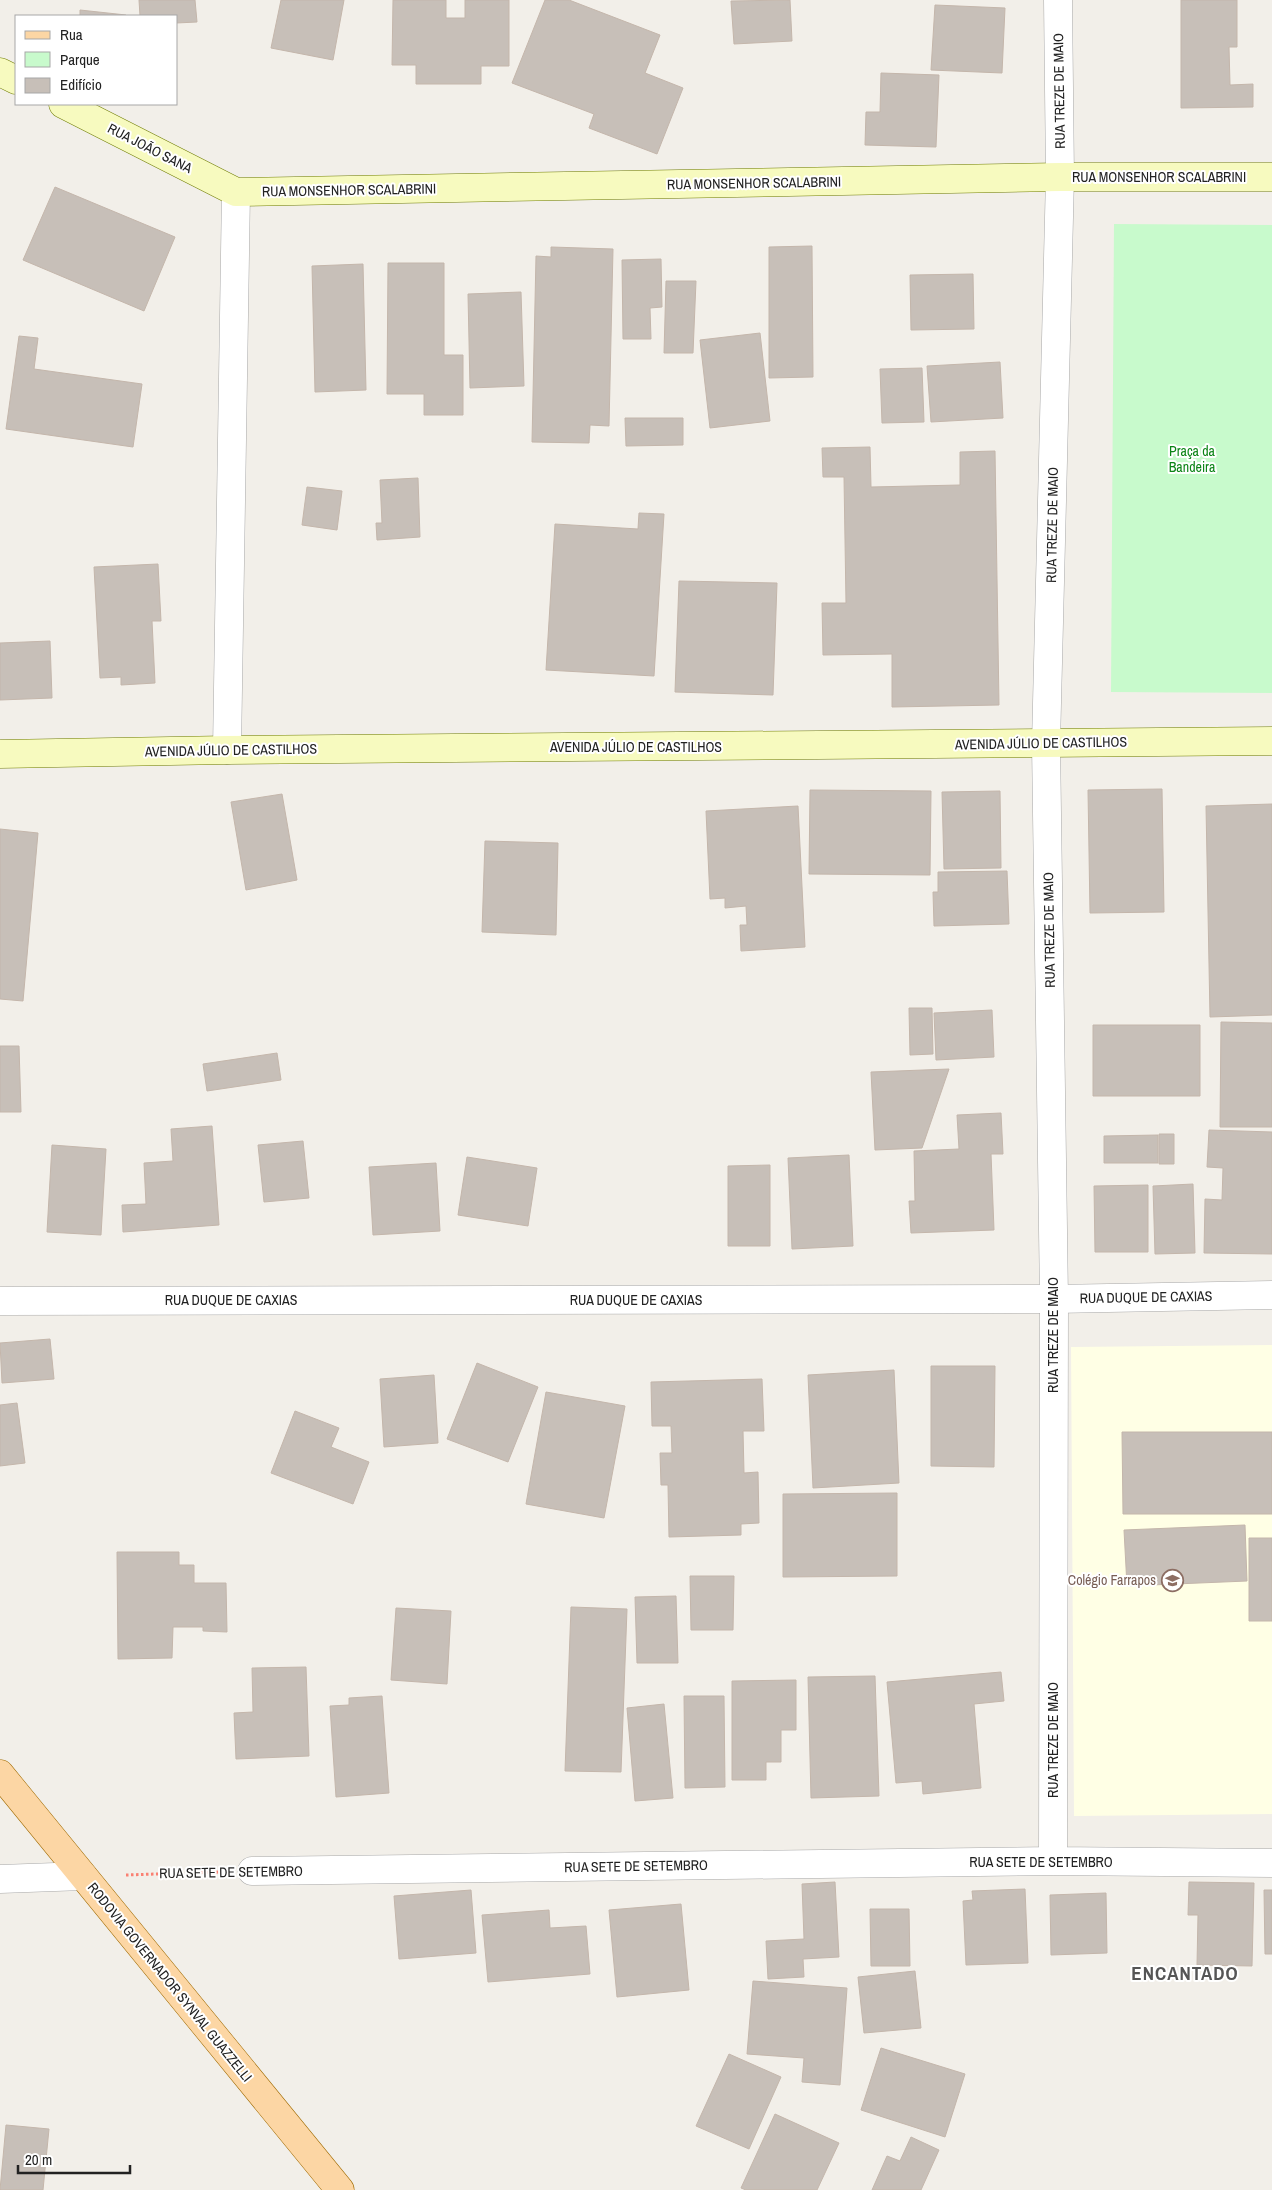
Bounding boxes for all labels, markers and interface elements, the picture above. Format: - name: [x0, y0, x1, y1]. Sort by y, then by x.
- legend: [15, 15, 178, 105]
- text: Rua: [60, 24, 83, 45]
- street label: RUA TREZE DE MAIO: [1049, 33, 1069, 149]
- text: Parque: [60, 49, 100, 70]
- text: Edifício: [60, 74, 102, 95]
- street label: RUA JOÃO SANA: [105, 119, 196, 177]
- street label: RUA MONSENHOR SCALABRINI: [1072, 168, 1246, 186]
- street label: RUA MONSENHOR SCALABRINI: [667, 172, 841, 194]
- street label: RUA MONSENHOR SCALABRINI: [262, 179, 436, 201]
- park label: Praça da Bandeira: [1169, 442, 1216, 476]
- street label: RUA TREZE DE MAIO: [1042, 467, 1062, 583]
- street label: AVENIDA JÚLIO DE CASTILHOS: [954, 732, 1128, 754]
- street label: AVENIDA JÚLIO DE CASTILHOS: [549, 738, 722, 756]
- street label: AVENIDA JÚLIO DE CASTILHOS: [144, 739, 318, 761]
- street label: RUA TREZE DE MAIO: [1039, 872, 1059, 988]
- street label: RUA TREZE DE MAIO: [1044, 1277, 1062, 1393]
- street label: RUA DUQUE DE CAXIAS: [1080, 1287, 1213, 1307]
- street label: RUA DUQUE DE CAXIAS: [165, 1291, 298, 1309]
- street label: RUA DUQUE DE CAXIAS: [570, 1291, 703, 1309]
- school or university icon: Colégio Farrapos: [1160, 1568, 1184, 1592]
- place label: Colégio Farrapos: [1068, 1571, 1156, 1589]
- street label: RUA TREZE DE MAIO: [1044, 1682, 1062, 1798]
- street label: RUA SETE DE SETEMBRO: [969, 1853, 1113, 1871]
- street label: RUA SETE DE SETEMBRO: [564, 1856, 708, 1876]
- street label: RUA SETE DE SETEMBRO: [159, 1862, 303, 1882]
- street label: RODOVIA GOVERNADOR SYNVAL GUAZZELLI: [84, 1879, 256, 2085]
- district label: ENCANTADO: [1131, 1960, 1239, 1986]
- scale bar: [18, 2142, 130, 2174]
- text: 20 m: [25, 2149, 52, 2170]

